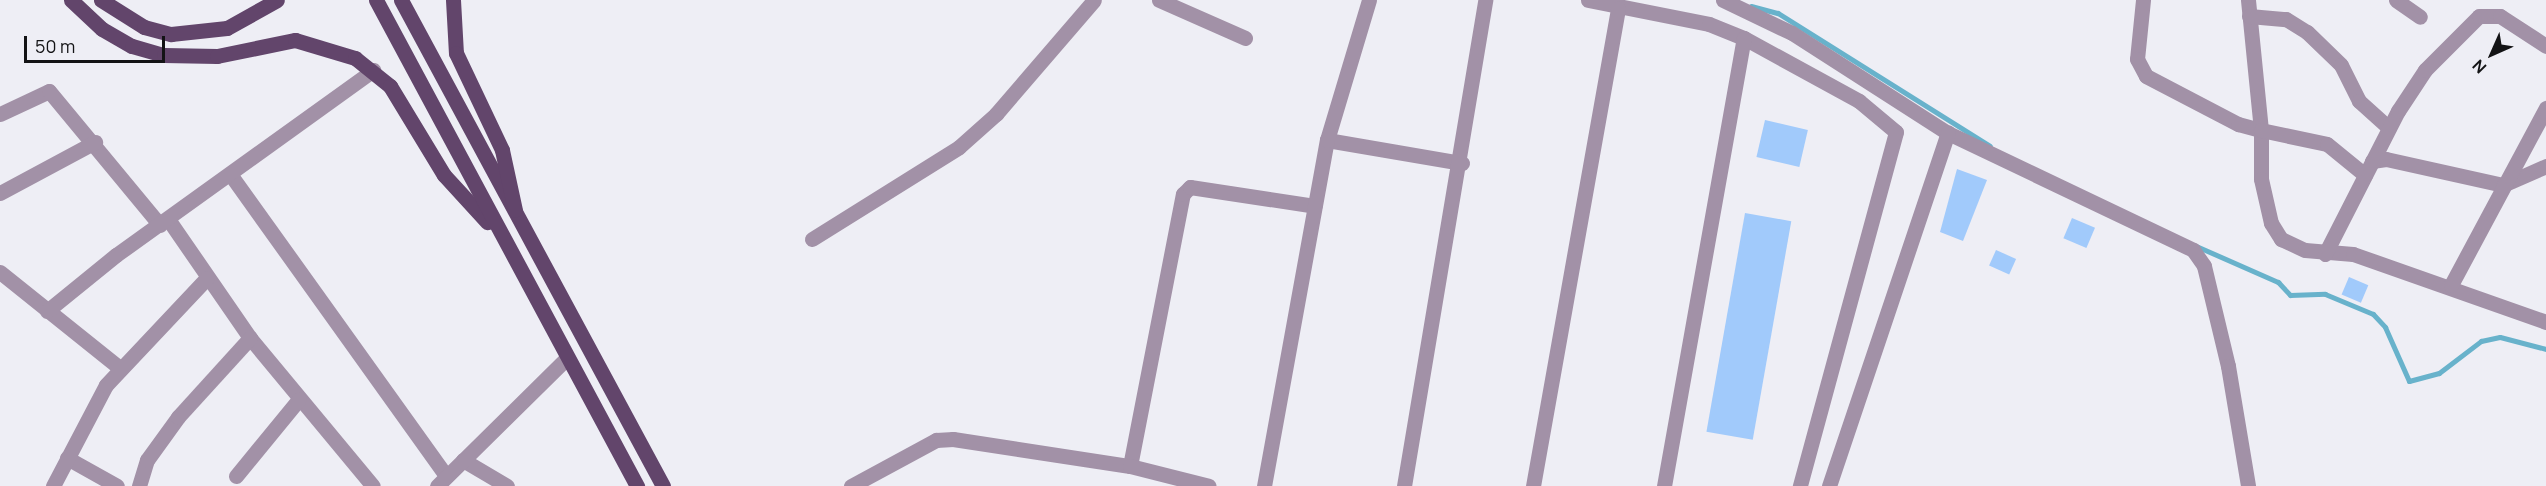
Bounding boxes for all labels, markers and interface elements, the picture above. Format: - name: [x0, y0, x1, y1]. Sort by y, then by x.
- scale bar: [27, 24, 168, 62]
- north arrow: [2462, 24, 2522, 84]
- text: 50 m: [35, 34, 75, 58]
- text: N: [2467, 55, 2491, 79]

